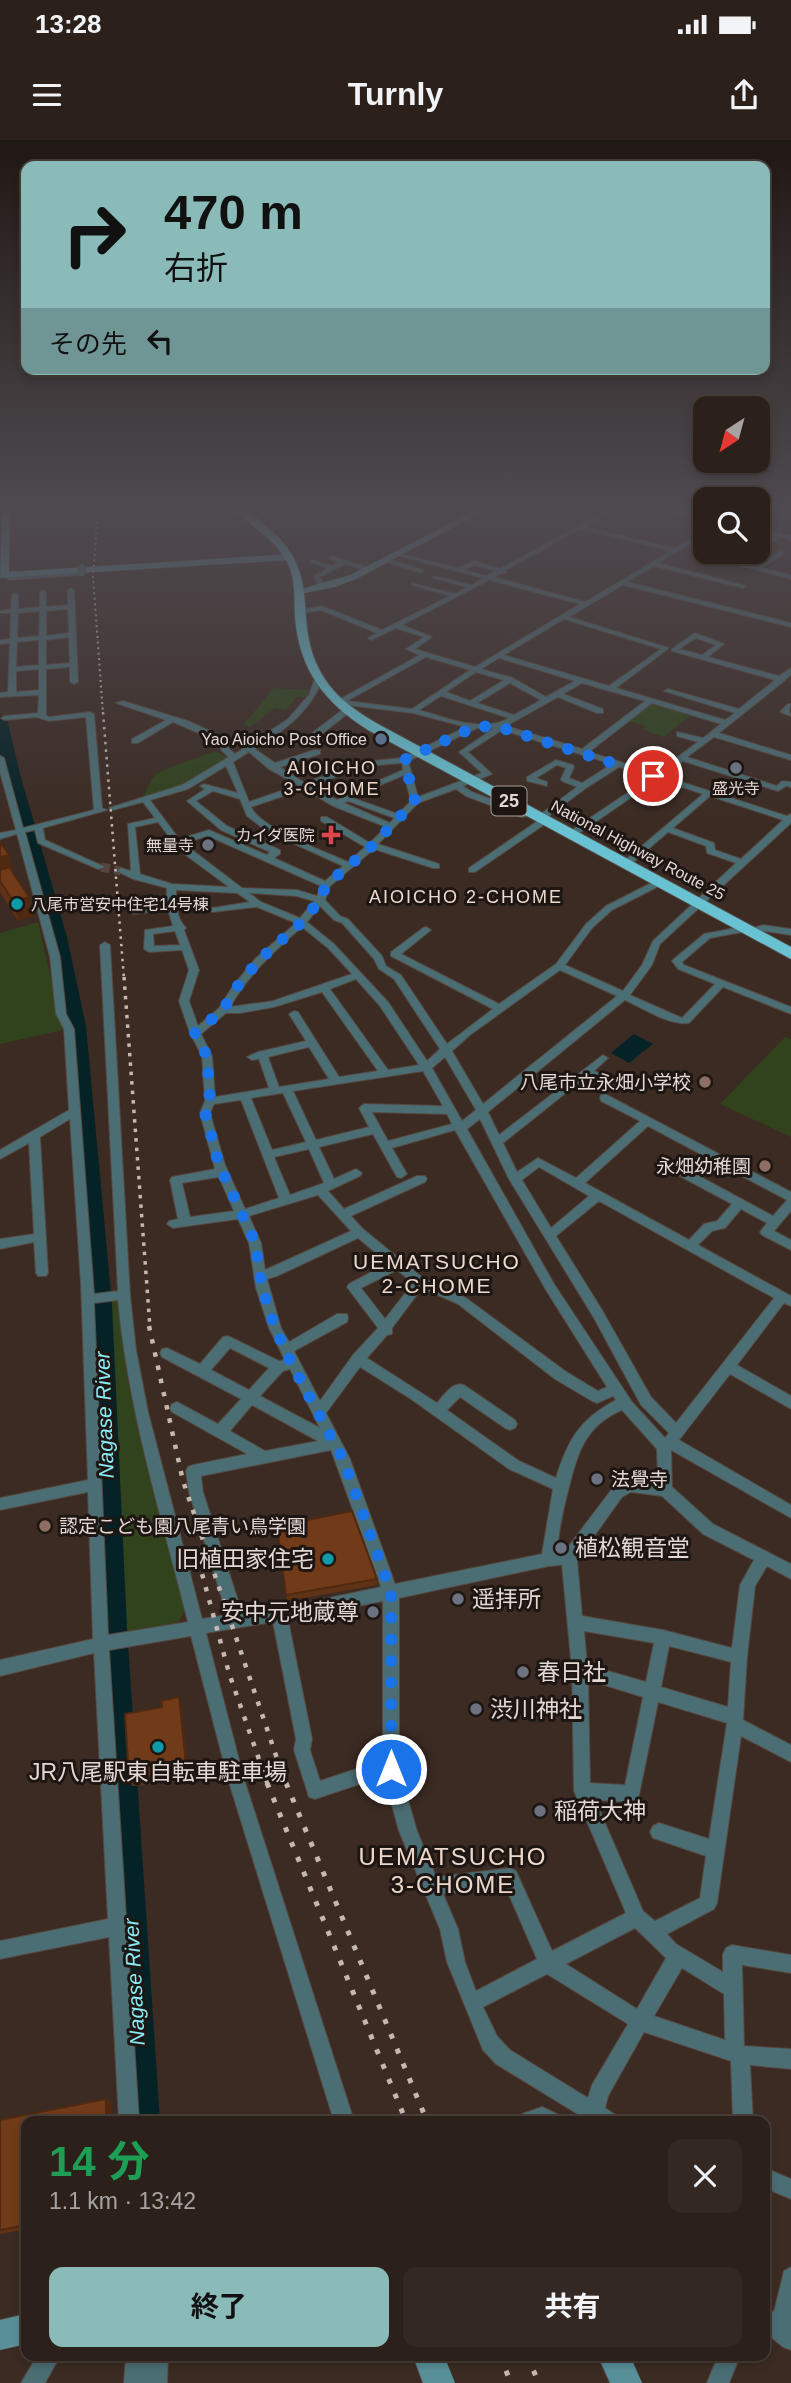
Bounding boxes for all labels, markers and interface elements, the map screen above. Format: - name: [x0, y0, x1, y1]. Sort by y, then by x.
- text: 13:28: [35, 9, 102, 39]
- icon: menu: [28, 76, 66, 114]
- text: Turnly: [348, 76, 443, 112]
- icon: share: [725, 76, 763, 114]
- text: 470 m: [164, 185, 303, 239]
- icon: right: [49, 189, 140, 280]
- text: 右折: [164, 250, 228, 286]
- icon: left: [141, 322, 179, 360]
- text: その先: [49, 329, 127, 359]
- north arrow: [693, 396, 770, 472]
- map controls: [693, 396, 770, 564]
- button: search: [693, 487, 770, 564]
- place label: Yao Aioicho Post Office: [201, 731, 367, 748]
- marker: Yao Aioicho Post Office: [373, 731, 389, 747]
- pin: [623, 746, 683, 806]
- icon: arrive: [634, 757, 672, 795]
- district label: AIOICHO 3-CHOME: [283, 758, 381, 799]
- marker: 盛光寺: [728, 760, 744, 776]
- place label: 盛光寺: [712, 780, 760, 797]
- road number: 25: [491, 786, 526, 816]
- street label: National Highway Route 25: [548, 797, 728, 903]
- marker: カイダ医院: [321, 825, 341, 845]
- place label: カイダ医院: [236, 827, 315, 844]
- place label: 無量寺: [146, 837, 194, 854]
- marker: 無量寺: [200, 837, 216, 853]
- district label: AIOICHO 2-CHOME: [369, 887, 563, 907]
- marker: 八尾市営安中住宅14号棟: [9, 896, 25, 912]
- place label: 八尾市営安中住宅14号棟: [31, 896, 209, 913]
- place label: 八尾市立永畑小学校: [520, 1072, 691, 1093]
- marker: 八尾市立永畑小学校: [697, 1074, 713, 1090]
- place label: 永畑幼稚園: [656, 1156, 751, 1177]
- marker: 永畑幼稚園: [757, 1158, 773, 1174]
- district label: UEMATSUCHO 2-CHOME: [353, 1250, 521, 1297]
- water label: Nagase River: [90, 1350, 118, 1479]
- place label: 法覺寺: [611, 1469, 668, 1490]
- marker: 法覺寺: [589, 1471, 605, 1487]
- place label: 認定こども園八尾青い鳥学園: [59, 1516, 306, 1537]
- marker: 認定こども園八尾青い鳥学園: [37, 1518, 53, 1534]
- place label: 植松観音堂: [575, 1535, 690, 1561]
- marker: 植松観音堂: [553, 1540, 569, 1556]
- place label: 旧植田家住宅: [176, 1546, 314, 1572]
- marker: 旧植田家住宅: [320, 1551, 336, 1567]
- place label: 遥拝所: [472, 1586, 541, 1612]
- marker: 遥拝所: [450, 1591, 466, 1607]
- place label: 安中元地蔵尊: [221, 1599, 359, 1625]
- marker: 安中元地蔵尊: [365, 1604, 381, 1620]
- place label: 春日社: [537, 1659, 606, 1685]
- marker: 春日社: [515, 1664, 531, 1680]
- place label: 渋川神社: [490, 1696, 582, 1722]
- marker: 渋川神社: [468, 1701, 484, 1717]
- position arrow: [354, 1732, 428, 1806]
- marker: JR八尾駅東自転車駐車場: [150, 1739, 166, 1755]
- place label: JR八尾駅東自転車駐車場: [29, 1759, 287, 1785]
- place label: 稲荷大神: [554, 1798, 646, 1824]
- marker: 稲荷大神: [532, 1803, 548, 1819]
- district label: UEMATSUCHO 3-CHOME: [359, 1843, 547, 1898]
- water label: Nagase River: [119, 1917, 149, 2046]
- text: 14 分: [49, 2138, 149, 2185]
- button: close: [668, 2139, 742, 2213]
- text: 1.1 km · 13:42: [49, 2188, 196, 2214]
- button: 終了: [49, 2267, 389, 2347]
- button: 共有: [403, 2267, 742, 2347]

